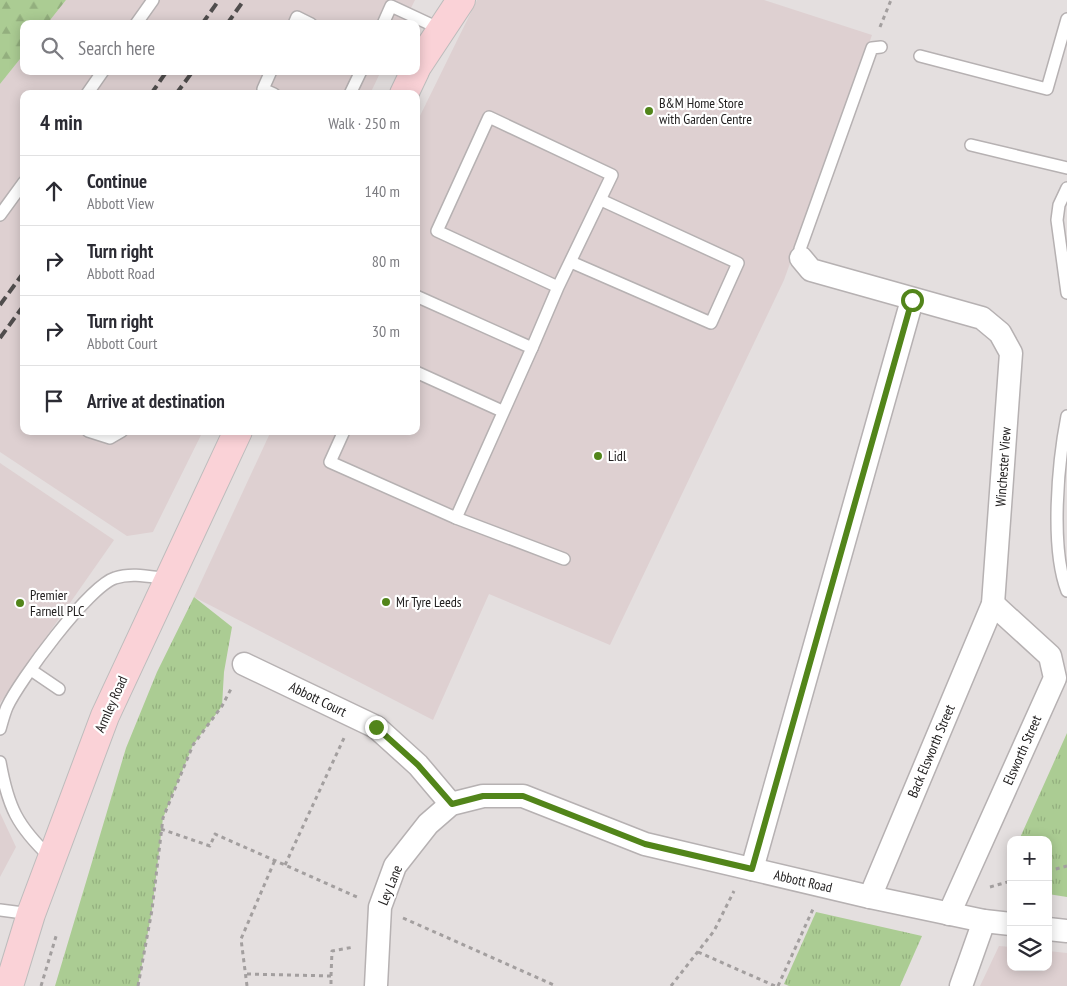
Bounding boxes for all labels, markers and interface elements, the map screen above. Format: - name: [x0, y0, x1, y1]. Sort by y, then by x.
- search box: [20, 20, 420, 75]
- icon: search: [38, 34, 66, 62]
- text: Search here: [78, 36, 155, 60]
- place label: B&M Home Store with Garden Centre: [659, 94, 752, 128]
- marker: B&M Home Store with Garden Centre: [643, 105, 655, 117]
- text: 4 min: [40, 109, 82, 136]
- text: Walk · 250 m: [328, 113, 400, 133]
- text: Continue: [87, 169, 147, 193]
- icon: ahead: [40, 177, 68, 205]
- text: 140 m: [365, 181, 400, 201]
- text: Abbott View: [87, 193, 154, 213]
- text: Turn right: [87, 239, 153, 263]
- icon: right: [40, 247, 68, 275]
- text: 80 m: [372, 251, 400, 271]
- text: Abbott Road: [87, 263, 155, 283]
- route start: [901, 289, 924, 312]
- text: Turn right: [87, 309, 153, 333]
- icon: right: [40, 317, 68, 345]
- text: 30 m: [372, 321, 400, 341]
- text: Abbott Court: [87, 333, 157, 353]
- icon: arrive: [40, 387, 68, 415]
- text: Arrive at destination: [87, 389, 225, 413]
- street label: Winchester View: [991, 426, 1015, 507]
- place label: Lidl: [608, 447, 627, 465]
- marker: Lidl: [592, 450, 604, 462]
- place label: Premier Farnell PLC: [30, 586, 85, 620]
- place label: Mr Tyre Leeds: [396, 593, 462, 611]
- marker: Mr Tyre Leeds: [380, 596, 392, 608]
- marker: Premier Farnell PLC: [14, 597, 26, 609]
- street label: Armley Road: [91, 673, 131, 735]
- street label: Abbott Court: [286, 677, 350, 721]
- street label: Back Elsworth Street: [903, 702, 959, 800]
- street label: Elsworth Street: [999, 712, 1045, 788]
- route end: [365, 716, 388, 739]
- map controls: [1007, 836, 1052, 971]
- button: +: [1007, 836, 1052, 881]
- street label: Ley Lane: [374, 862, 406, 908]
- street label: Abbott Road: [772, 866, 834, 896]
- button: −: [1007, 881, 1052, 926]
- button: layers: [1007, 926, 1052, 971]

